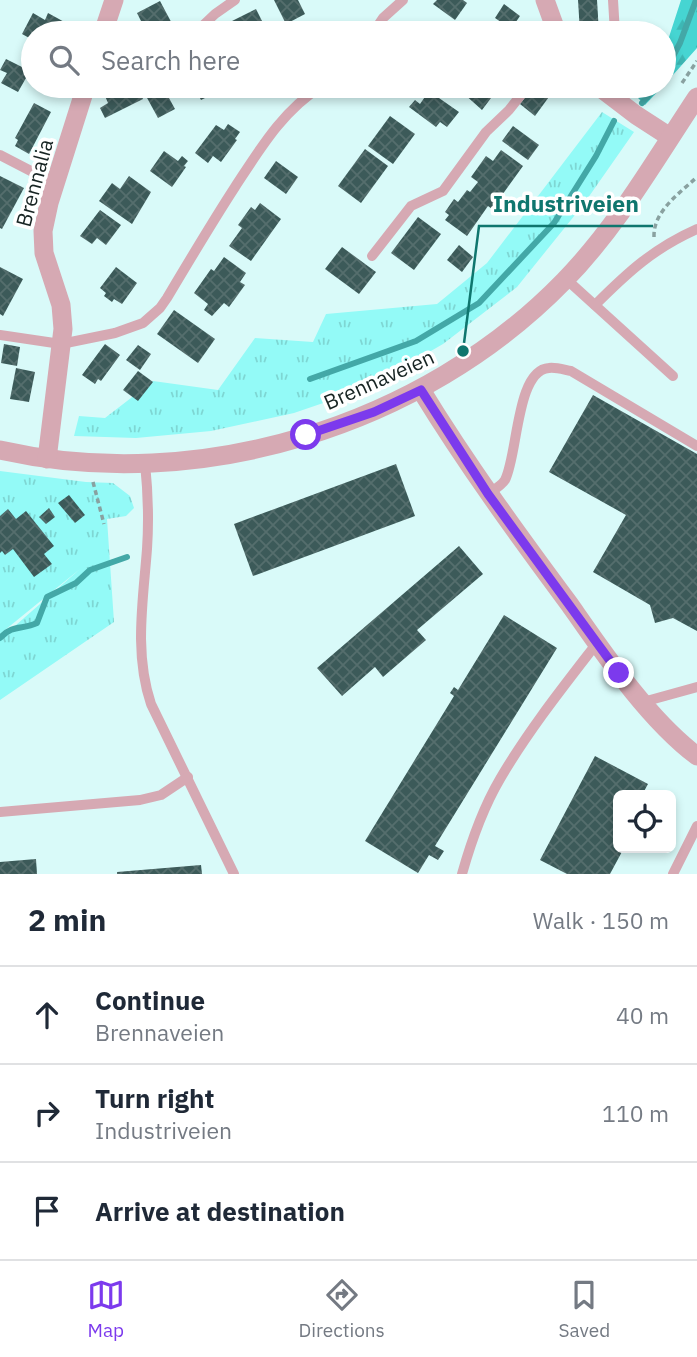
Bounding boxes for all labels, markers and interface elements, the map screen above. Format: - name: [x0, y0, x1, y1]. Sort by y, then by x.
- search box: [21, 21, 676, 98]
- icon: search: [45, 41, 83, 79]
- text: Search here: [101, 43, 240, 77]
- street label: Brennalia: [9, 136, 59, 230]
- callout: Industriveien: [479, 182, 653, 226]
- text: Industriveien: [493, 188, 639, 218]
- street label: Brennaveien: [319, 342, 438, 416]
- route start: [290, 419, 321, 450]
- route end: [603, 657, 634, 688]
- map controls: [613, 790, 676, 853]
- button: locate: [613, 790, 676, 853]
- text: 2 min: [28, 900, 106, 939]
- text: Walk · 150 m: [533, 905, 669, 935]
- text: Continue: [95, 983, 205, 1017]
- icon: ahead: [28, 996, 66, 1034]
- text: 40 m: [616, 1000, 669, 1030]
- text: Brennaveien: [95, 1017, 224, 1047]
- text: Turn right: [95, 1081, 214, 1115]
- icon: right: [28, 1094, 66, 1132]
- text: 110 m: [602, 1098, 669, 1128]
- text: Industriveien: [95, 1115, 232, 1145]
- icon: arrive: [28, 1192, 66, 1230]
- text: Arrive at destination: [95, 1194, 345, 1228]
- tab: Map: [87, 1276, 125, 1342]
- tab: Directions: [298, 1276, 385, 1342]
- tab: Saved: [559, 1276, 610, 1342]

